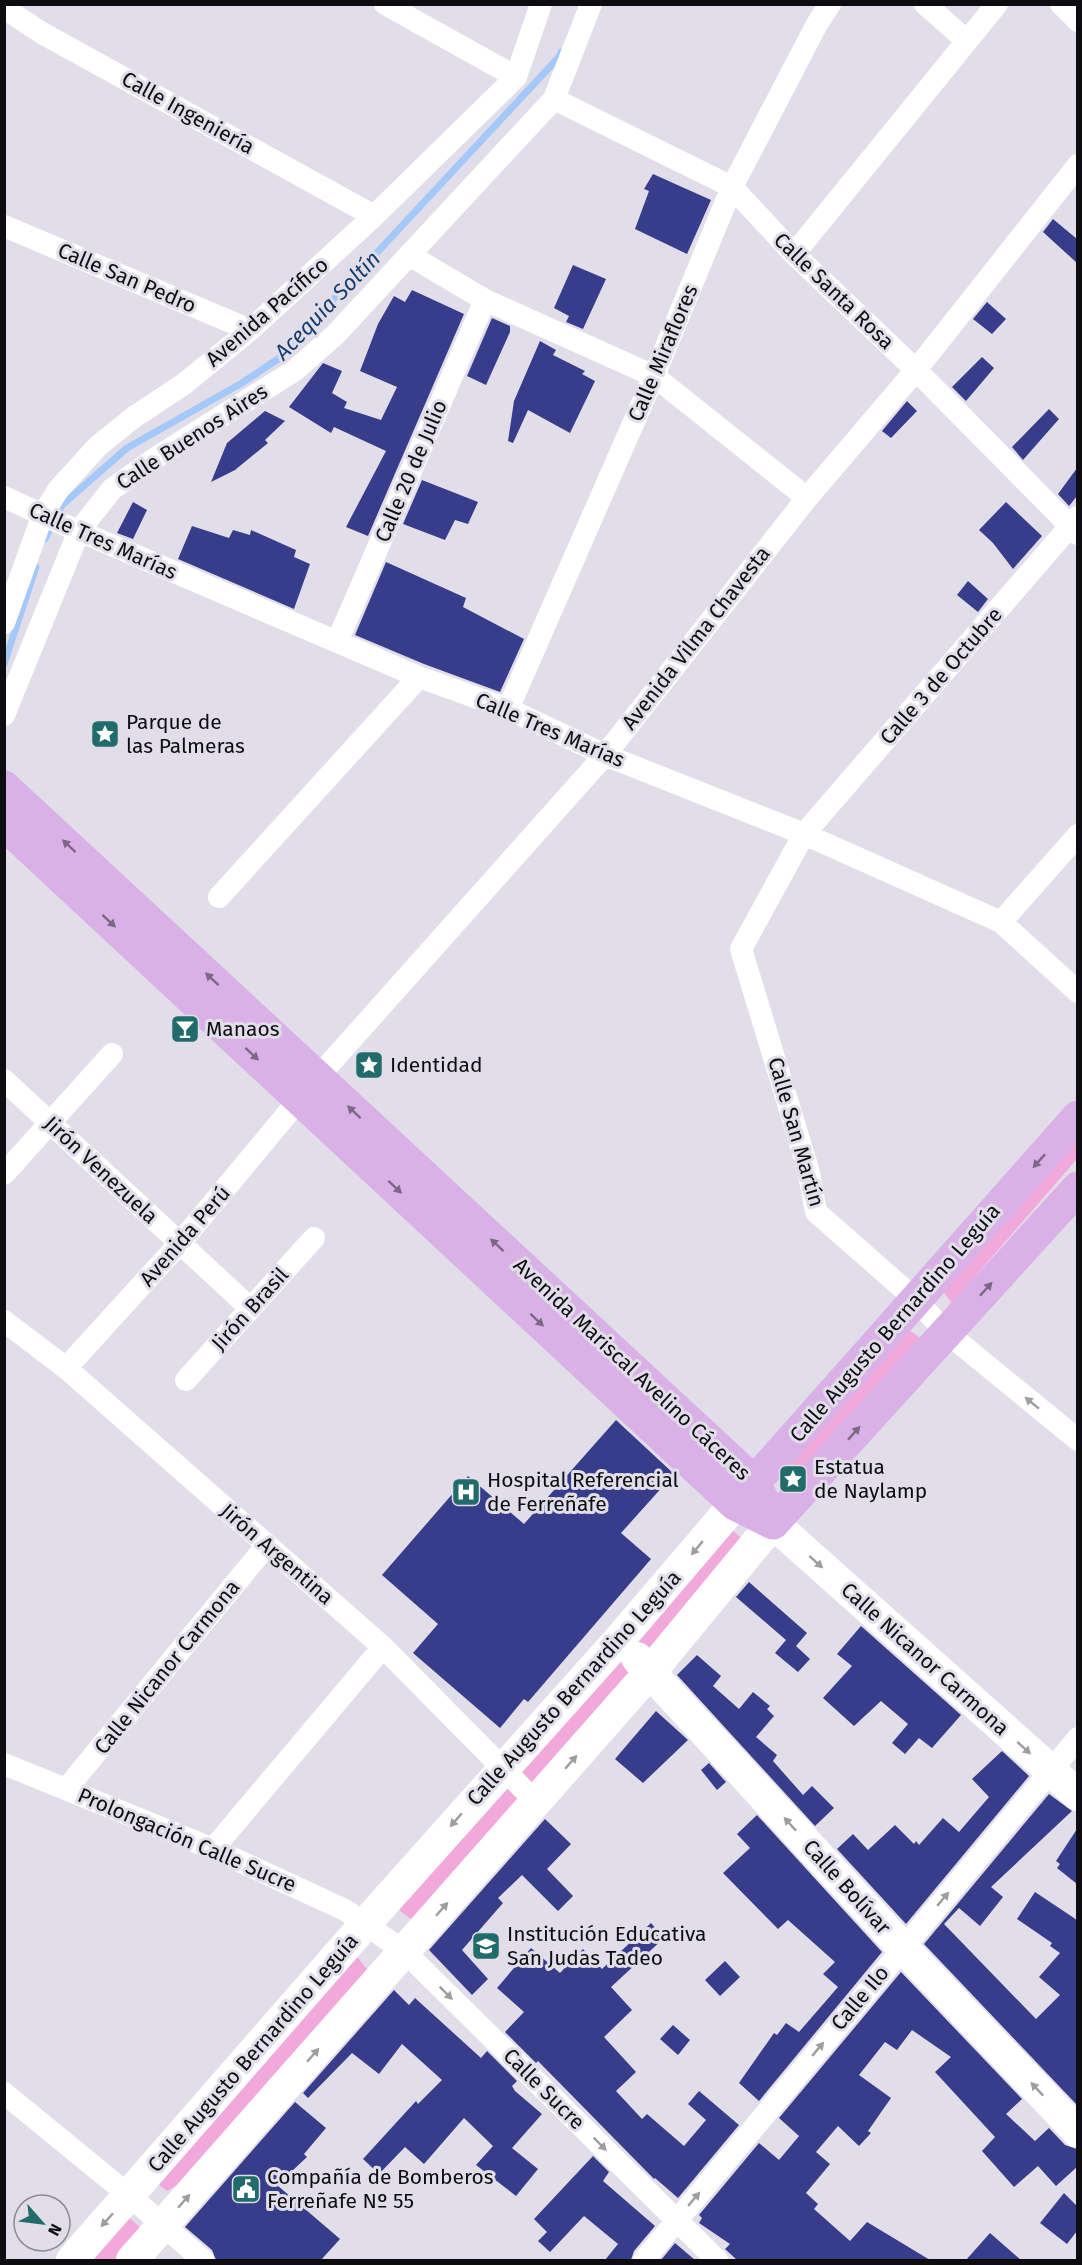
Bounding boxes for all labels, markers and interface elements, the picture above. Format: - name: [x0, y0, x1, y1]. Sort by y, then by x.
- street label: Calle Ingeniería: [117, 66, 259, 160]
- street label: Calle Santa Rosa: [768, 227, 900, 355]
- street label: Calle San Pedro: [54, 237, 200, 319]
- water label: Acequia Soltín: [268, 245, 386, 366]
- street label: Avenida Pacífico: [200, 252, 334, 372]
- street label: Calle Miraflores: [622, 280, 704, 425]
- street label: Calle Buenos Aires: [112, 378, 273, 496]
- street label: Calle 20 de Julio: [369, 396, 453, 546]
- street label: Calle Tres Marías: [25, 497, 181, 585]
- street label: Avenida Vilma Chavesta: [616, 541, 776, 735]
- street label: Calle 3 de Octubre: [874, 602, 1008, 750]
- street label: Calle Tres Marías: [472, 687, 629, 773]
- place label: Parque de las Palmeras: [126, 709, 245, 759]
- place icon: Parque de las Palmeras: [89, 718, 121, 750]
- one-way arrow: [62, 840, 76, 854]
- one-way arrow: [101, 914, 116, 927]
- one-way arrow: [204, 972, 219, 986]
- bar icon: Manaos: [169, 1013, 201, 1045]
- place label: Manaos: [206, 1016, 280, 1042]
- one-way arrow: [244, 1047, 259, 1060]
- place icon: Identidad: [353, 1049, 385, 1081]
- place label: Identidad: [390, 1052, 483, 1078]
- street label: Calle San Martín: [762, 1054, 830, 1210]
- one-way arrow: [347, 1106, 362, 1119]
- street label: Jirón Venezuela: [39, 1111, 163, 1229]
- one-way arrow: [1033, 1153, 1046, 1168]
- street label: Avenida Perú: [134, 1180, 236, 1292]
- one-way arrow: [387, 1180, 402, 1194]
- street label: Calle Augusto Bernardino Leguía: [784, 1198, 1006, 1448]
- one-way arrow: [490, 1238, 505, 1252]
- street label: Avenida Mariscal Avelino Cáceres: [508, 1252, 756, 1486]
- street label: Jirón Brasil: [206, 1262, 294, 1356]
- one-way arrow: [979, 1281, 993, 1296]
- one-way arrow: [530, 1313, 545, 1327]
- one-way arrow: [1025, 1397, 1040, 1410]
- one-way arrow: [847, 1426, 861, 1440]
- place label: Estatua de Naylamp: [814, 1454, 927, 1504]
- place icon: Estatua de Naylamp: [777, 1463, 809, 1495]
- place label: Hospital Referencial de Ferreñafe: [487, 1467, 679, 1517]
- hospital icon: Hospital Referencial de Ferreñafe: [450, 1476, 482, 1508]
- street label: Jirón Argentina: [215, 1498, 339, 1610]
- one-way arrow: [691, 1540, 704, 1555]
- one-way arrow: [808, 1555, 823, 1568]
- street label: Calle Augusto Bernardino Leguía: [461, 1565, 687, 1811]
- street label: Calle Nicanor Carmona: [89, 1575, 245, 1759]
- street label: Calle Nicanor Carmona: [836, 1577, 1014, 1741]
- one-way arrow: [1017, 1741, 1032, 1755]
- one-way arrow: [564, 1755, 577, 1770]
- street label: Prolongación Calle Sucre: [74, 1782, 300, 1898]
- one-way arrow: [450, 1812, 463, 1827]
- one-way arrow: [784, 1817, 797, 1832]
- street label: Calle Bolívar: [798, 1834, 896, 1940]
- one-way arrow: [936, 1892, 949, 1907]
- one-way arrow: [435, 1901, 449, 1916]
- place label: Institución Educativa San Judas Tadeo: [507, 1921, 706, 1971]
- street label: Calle Augusto Bernardino Leguía: [142, 1928, 364, 2178]
- school or university icon: Institución Educativa San Judas Tadeo: [470, 1930, 502, 1962]
- street label: Calle Ilo: [825, 1960, 895, 2036]
- one-way arrow: [439, 1985, 453, 1999]
- one-way arrow: [811, 2042, 824, 2057]
- street label: Calle Sucre: [498, 2043, 590, 2135]
- one-way arrow: [306, 2048, 319, 2063]
- one-way arrow: [1030, 2082, 1044, 2097]
- one-way arrow: [592, 2137, 606, 2151]
- place label: Compañía de Bomberos Ferreñafe Nº 55: [267, 2164, 494, 2214]
- public building icon: Compañía de Bomberos Ferreñafe Nº 55: [230, 2173, 262, 2205]
- one-way arrow: [687, 2191, 700, 2207]
- north arrow: [12, 2193, 72, 2253]
- one-way arrow: [177, 2194, 190, 2209]
- one-way arrow: [100, 2213, 114, 2228]
- text: N: [44, 2221, 66, 2239]

